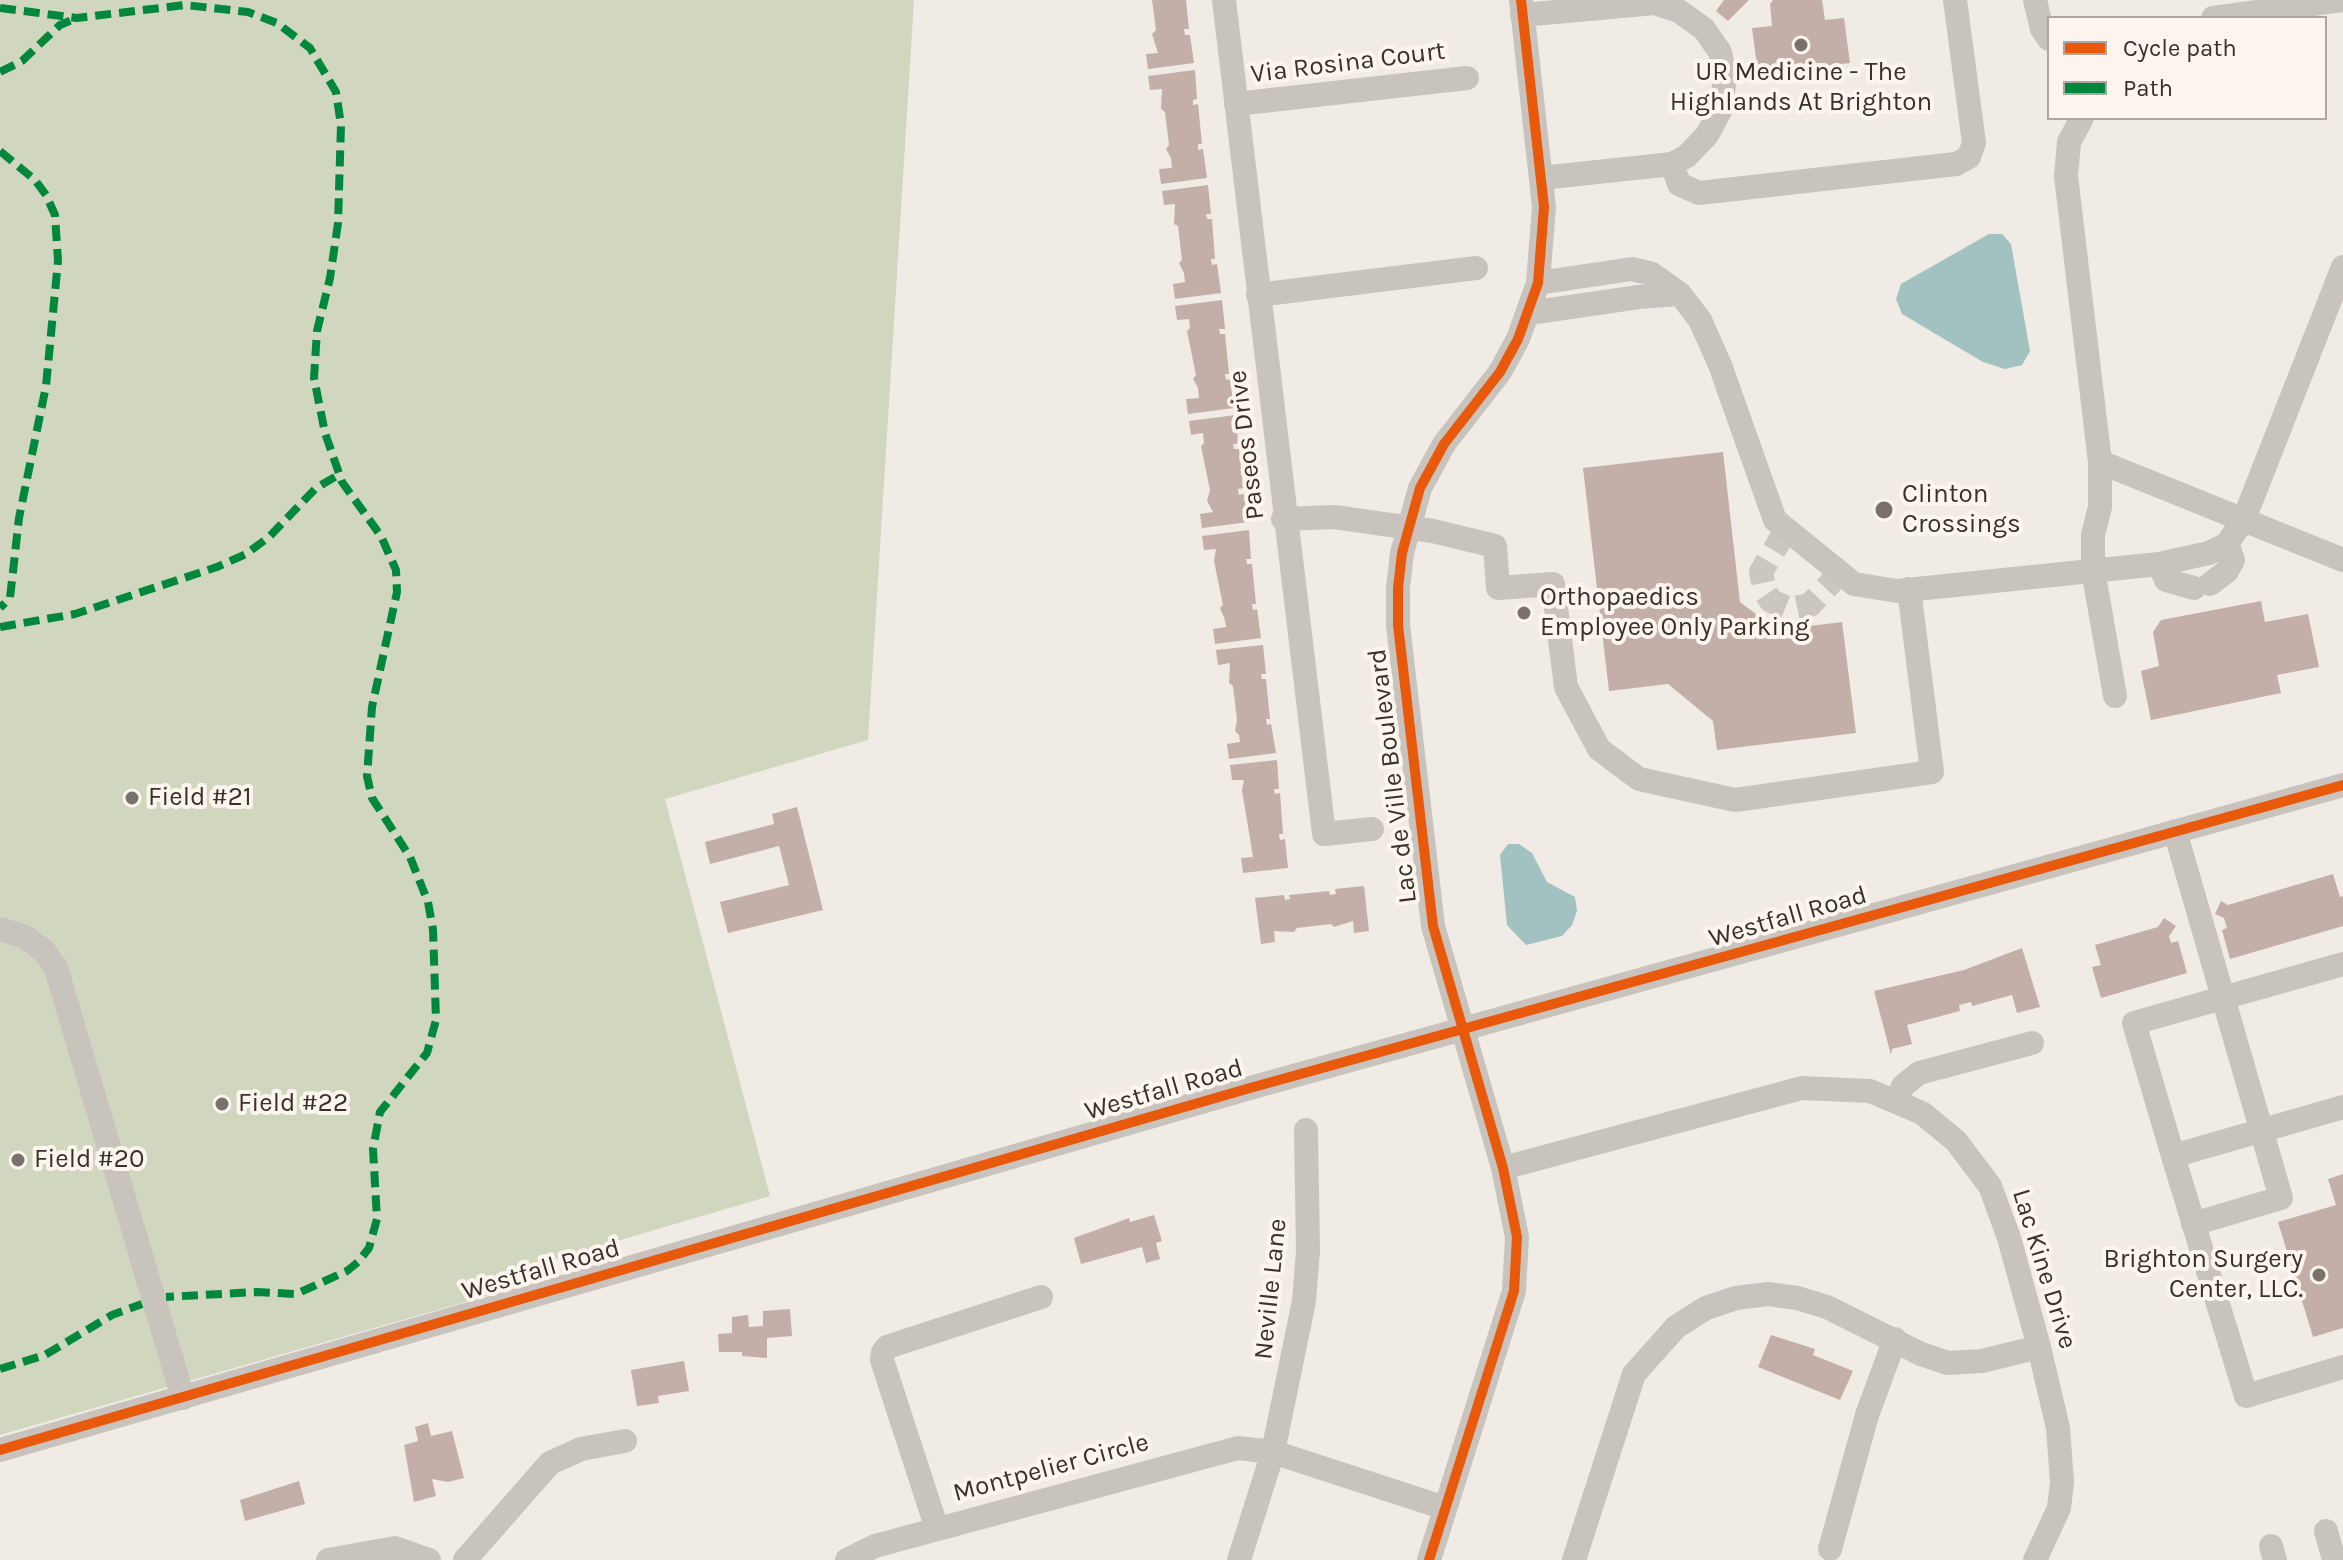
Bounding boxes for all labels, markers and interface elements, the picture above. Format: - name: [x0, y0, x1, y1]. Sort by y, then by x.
- legend: [2047, 16, 2327, 120]
- text: Cycle path: [2123, 34, 2237, 62]
- street label: Via Rosina Court: [1249, 36, 1447, 90]
- marker: UR Medicine - The Highlands At Brighton: [1792, 36, 1810, 54]
- place label: UR Medicine - The Highlands At Brighton: [1670, 57, 1932, 118]
- text: Path: [2123, 74, 2173, 102]
- street label: Paseos Drive: [1222, 368, 1272, 522]
- place label: Clinton Crossings: [1902, 479, 2021, 540]
- marker: Clinton Crossings: [1873, 499, 1895, 521]
- place label: Orthopaedics Employee Only Parking: [1540, 582, 1810, 644]
- marker: Orthopaedics Employee Only Parking: [1515, 604, 1533, 622]
- street label: Lac de Ville Boulevard: [1362, 647, 1424, 905]
- place label: Field #21: [148, 782, 252, 814]
- marker: Field #21: [123, 789, 141, 807]
- street label: Westfall Road: [1705, 880, 1871, 954]
- street label: Westfall Road: [1081, 1053, 1247, 1127]
- place label: Field #22: [238, 1088, 348, 1120]
- marker: Field #22: [213, 1095, 231, 1113]
- place label: Field #20: [34, 1144, 144, 1176]
- marker: Field #20: [9, 1151, 27, 1169]
- street label: Lac Kine Drive: [2005, 1185, 2083, 1353]
- street label: Neville Lane: [1248, 1217, 1294, 1361]
- street label: Westfall Road: [458, 1233, 624, 1307]
- place label: Brighton Surgery Center, LLC.: [2104, 1244, 2303, 1306]
- marker: Brighton Surgery Center, LLC.: [2310, 1266, 2328, 1284]
- street label: Montpelier Circle: [950, 1427, 1152, 1509]

